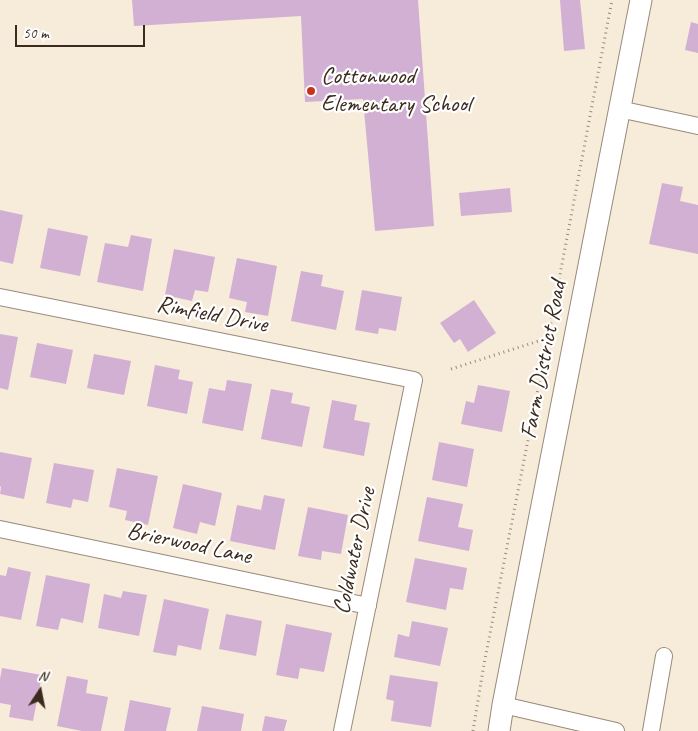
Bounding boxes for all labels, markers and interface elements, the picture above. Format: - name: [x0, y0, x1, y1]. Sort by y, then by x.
- scale bar: [18, 15, 148, 47]
- text: 50 m: [23, 24, 49, 43]
- place label: Cottonwood Elementary School: [321, 63, 471, 119]
- marker: Cottonwood Elementary School: [305, 85, 317, 97]
- street label: Farm District Road: [515, 279, 573, 441]
- street label: Rimfield Drive: [154, 290, 270, 340]
- street label: Coldwater Drive: [328, 485, 382, 617]
- street label: Brierwood Lane: [124, 517, 254, 571]
- north arrow: [15, 666, 65, 716]
- text: N: [37, 667, 49, 685]

